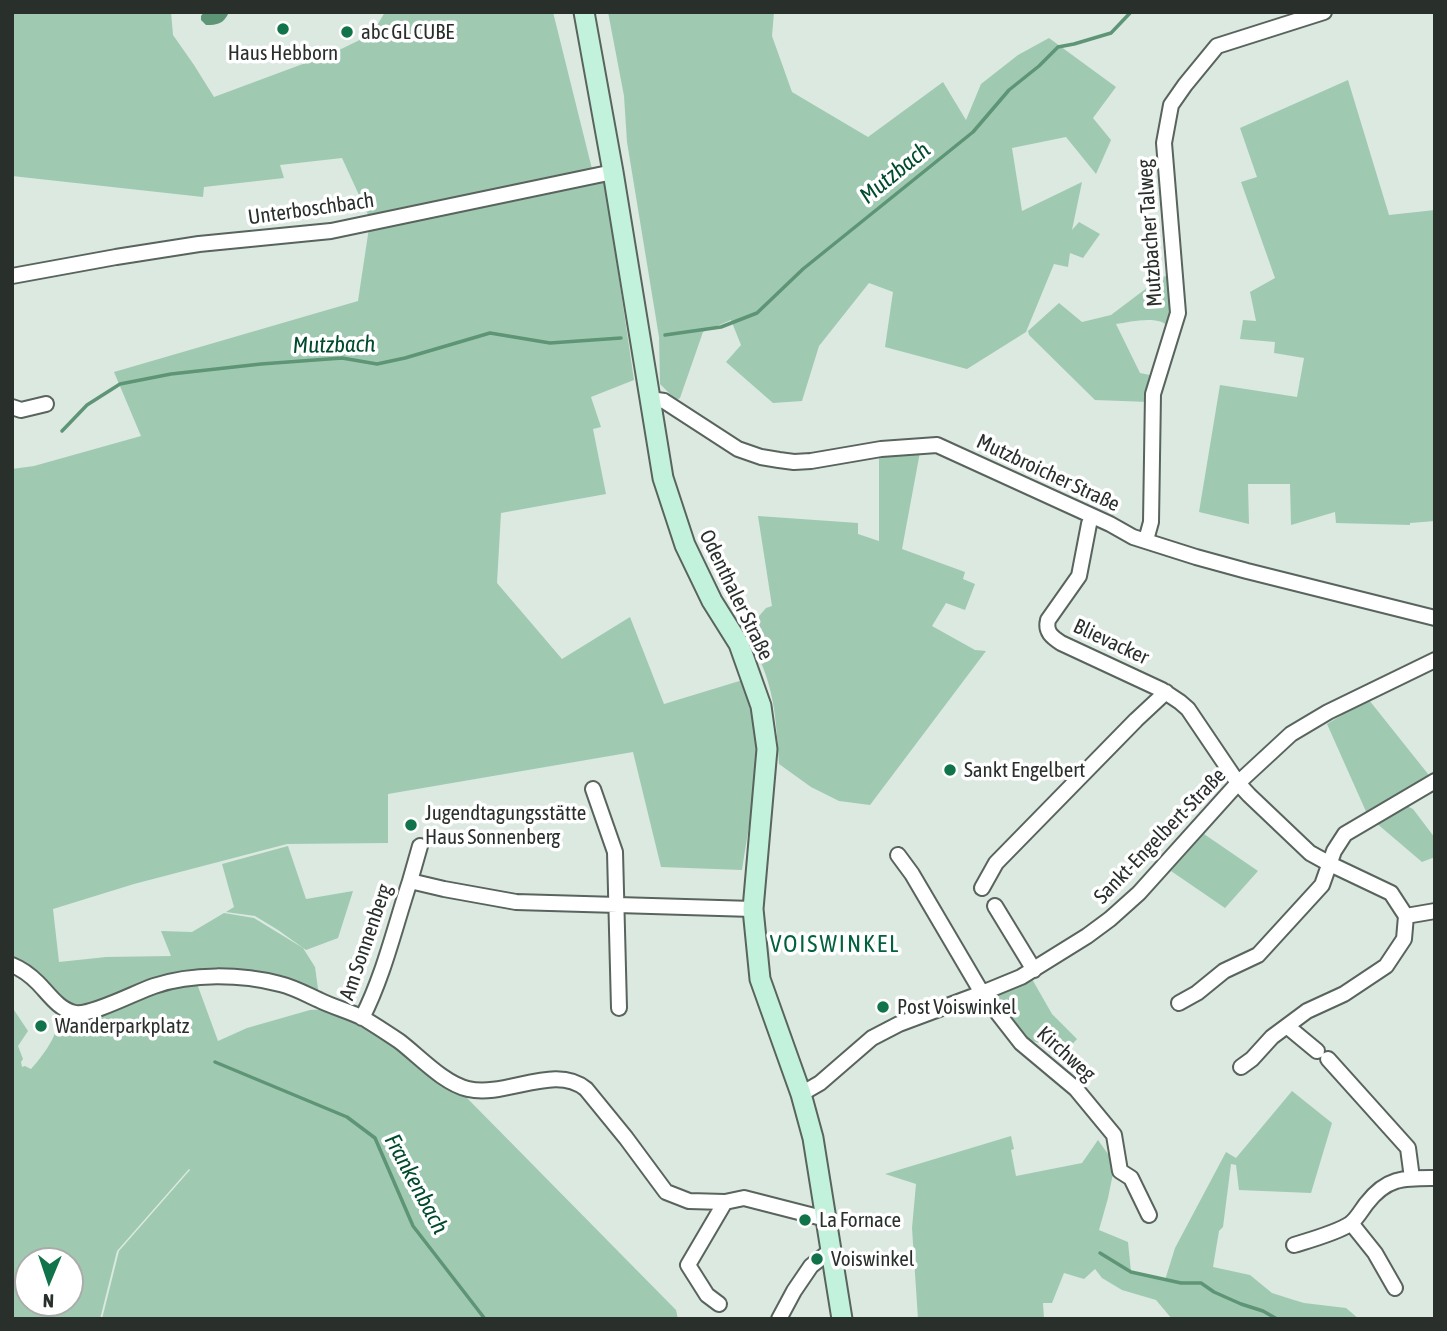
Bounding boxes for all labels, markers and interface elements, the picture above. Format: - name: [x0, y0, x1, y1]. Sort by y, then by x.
- place label: abc GL CUBE: [361, 19, 454, 45]
- marker: Haus Hebborn: [275, 21, 291, 37]
- marker: abc GL CUBE: [339, 24, 355, 40]
- place label: Haus Hebborn: [228, 40, 338, 66]
- water label: Mutzbach: [854, 136, 936, 210]
- street label: Mutzbacher Talweg: [1132, 158, 1168, 308]
- street label: Unterboschbach: [246, 188, 376, 230]
- water label: Mutzbach: [292, 330, 376, 360]
- street label: Mutzbroicher Straße: [972, 429, 1124, 517]
- street label: Odenthaler Straße: [694, 526, 778, 664]
- street label: Blievacker: [1069, 614, 1153, 670]
- place label: Sankt Engelbert: [964, 757, 1085, 783]
- marker: Sankt Engelbert: [942, 762, 958, 778]
- street label: Sankt-Engelbert-Straße: [1089, 763, 1231, 909]
- place label: Jugendtagungsstätte Haus Sonnenberg: [425, 800, 586, 850]
- marker: Jugendtagungsstätte Haus Sonnenberg: [403, 817, 419, 833]
- street label: Am Sonnenberg: [334, 881, 398, 1003]
- district label: VOISWINKEL: [771, 930, 899, 958]
- place label: Post Voiswinkel: [897, 994, 1017, 1020]
- marker: Post Voiswinkel: [875, 999, 891, 1015]
- place label: Wanderparkplatz: [55, 1013, 189, 1039]
- marker: Wanderparkplatz: [33, 1018, 49, 1034]
- street label: Kirchweg: [1031, 1021, 1101, 1087]
- water label: Frankenbach: [378, 1129, 454, 1239]
- place label: La Fornace: [819, 1207, 901, 1233]
- marker: La Fornace: [797, 1212, 813, 1228]
- place label: Voiswinkel: [831, 1246, 914, 1272]
- north arrow: [14, 1247, 84, 1317]
- marker: Voiswinkel: [809, 1251, 825, 1267]
- text: N: [42, 1290, 54, 1312]

